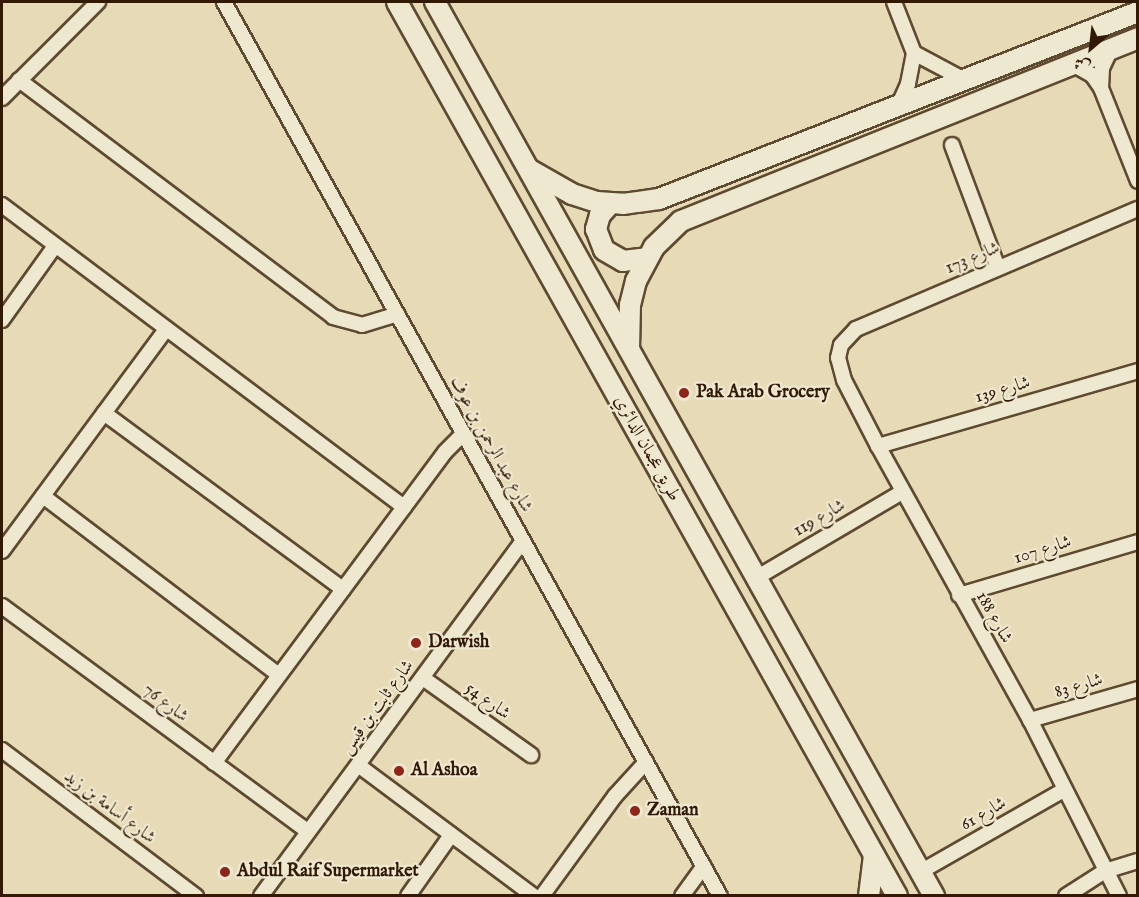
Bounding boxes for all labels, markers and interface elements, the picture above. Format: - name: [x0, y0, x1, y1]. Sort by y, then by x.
- north arrow: [1061, 18, 1121, 78]
- text: ش: [1071, 51, 1094, 76]
- street label: شارع 173: [943, 238, 1003, 280]
- street label: شارع عبد الرحمن بن عوف: [444, 373, 536, 517]
- street label: شارع 139: [973, 373, 1033, 409]
- place label: Pak Arab Grocery: [696, 382, 830, 404]
- marker: Pak Arab Grocery: [677, 386, 691, 400]
- street label: طريق عجمان الدائري: [608, 392, 684, 506]
- street label: شارع 119: [790, 496, 850, 542]
- street label: شارع 107: [1012, 532, 1074, 570]
- street label: شارع 188: [970, 588, 1016, 648]
- place label: Darwish: [428, 632, 489, 654]
- marker: Darwish: [409, 636, 423, 650]
- street label: شارع ثابت بن قيس: [336, 657, 420, 759]
- street label: شارع 83: [1052, 670, 1106, 704]
- street label: شارع 54: [460, 678, 514, 726]
- street label: شارع 76: [138, 680, 192, 728]
- place label: Al Ashoa: [411, 760, 478, 782]
- marker: Al Ashoa: [392, 764, 406, 778]
- street label: شارع أسامة بن زيد: [59, 766, 159, 850]
- street label: شارع 61: [957, 793, 1011, 837]
- place label: Zaman: [647, 800, 699, 822]
- marker: Zaman: [628, 804, 642, 818]
- place label: Abdul Raif Supermarket: [237, 861, 419, 883]
- marker: Abdul Raif Supermarket: [218, 865, 232, 879]

